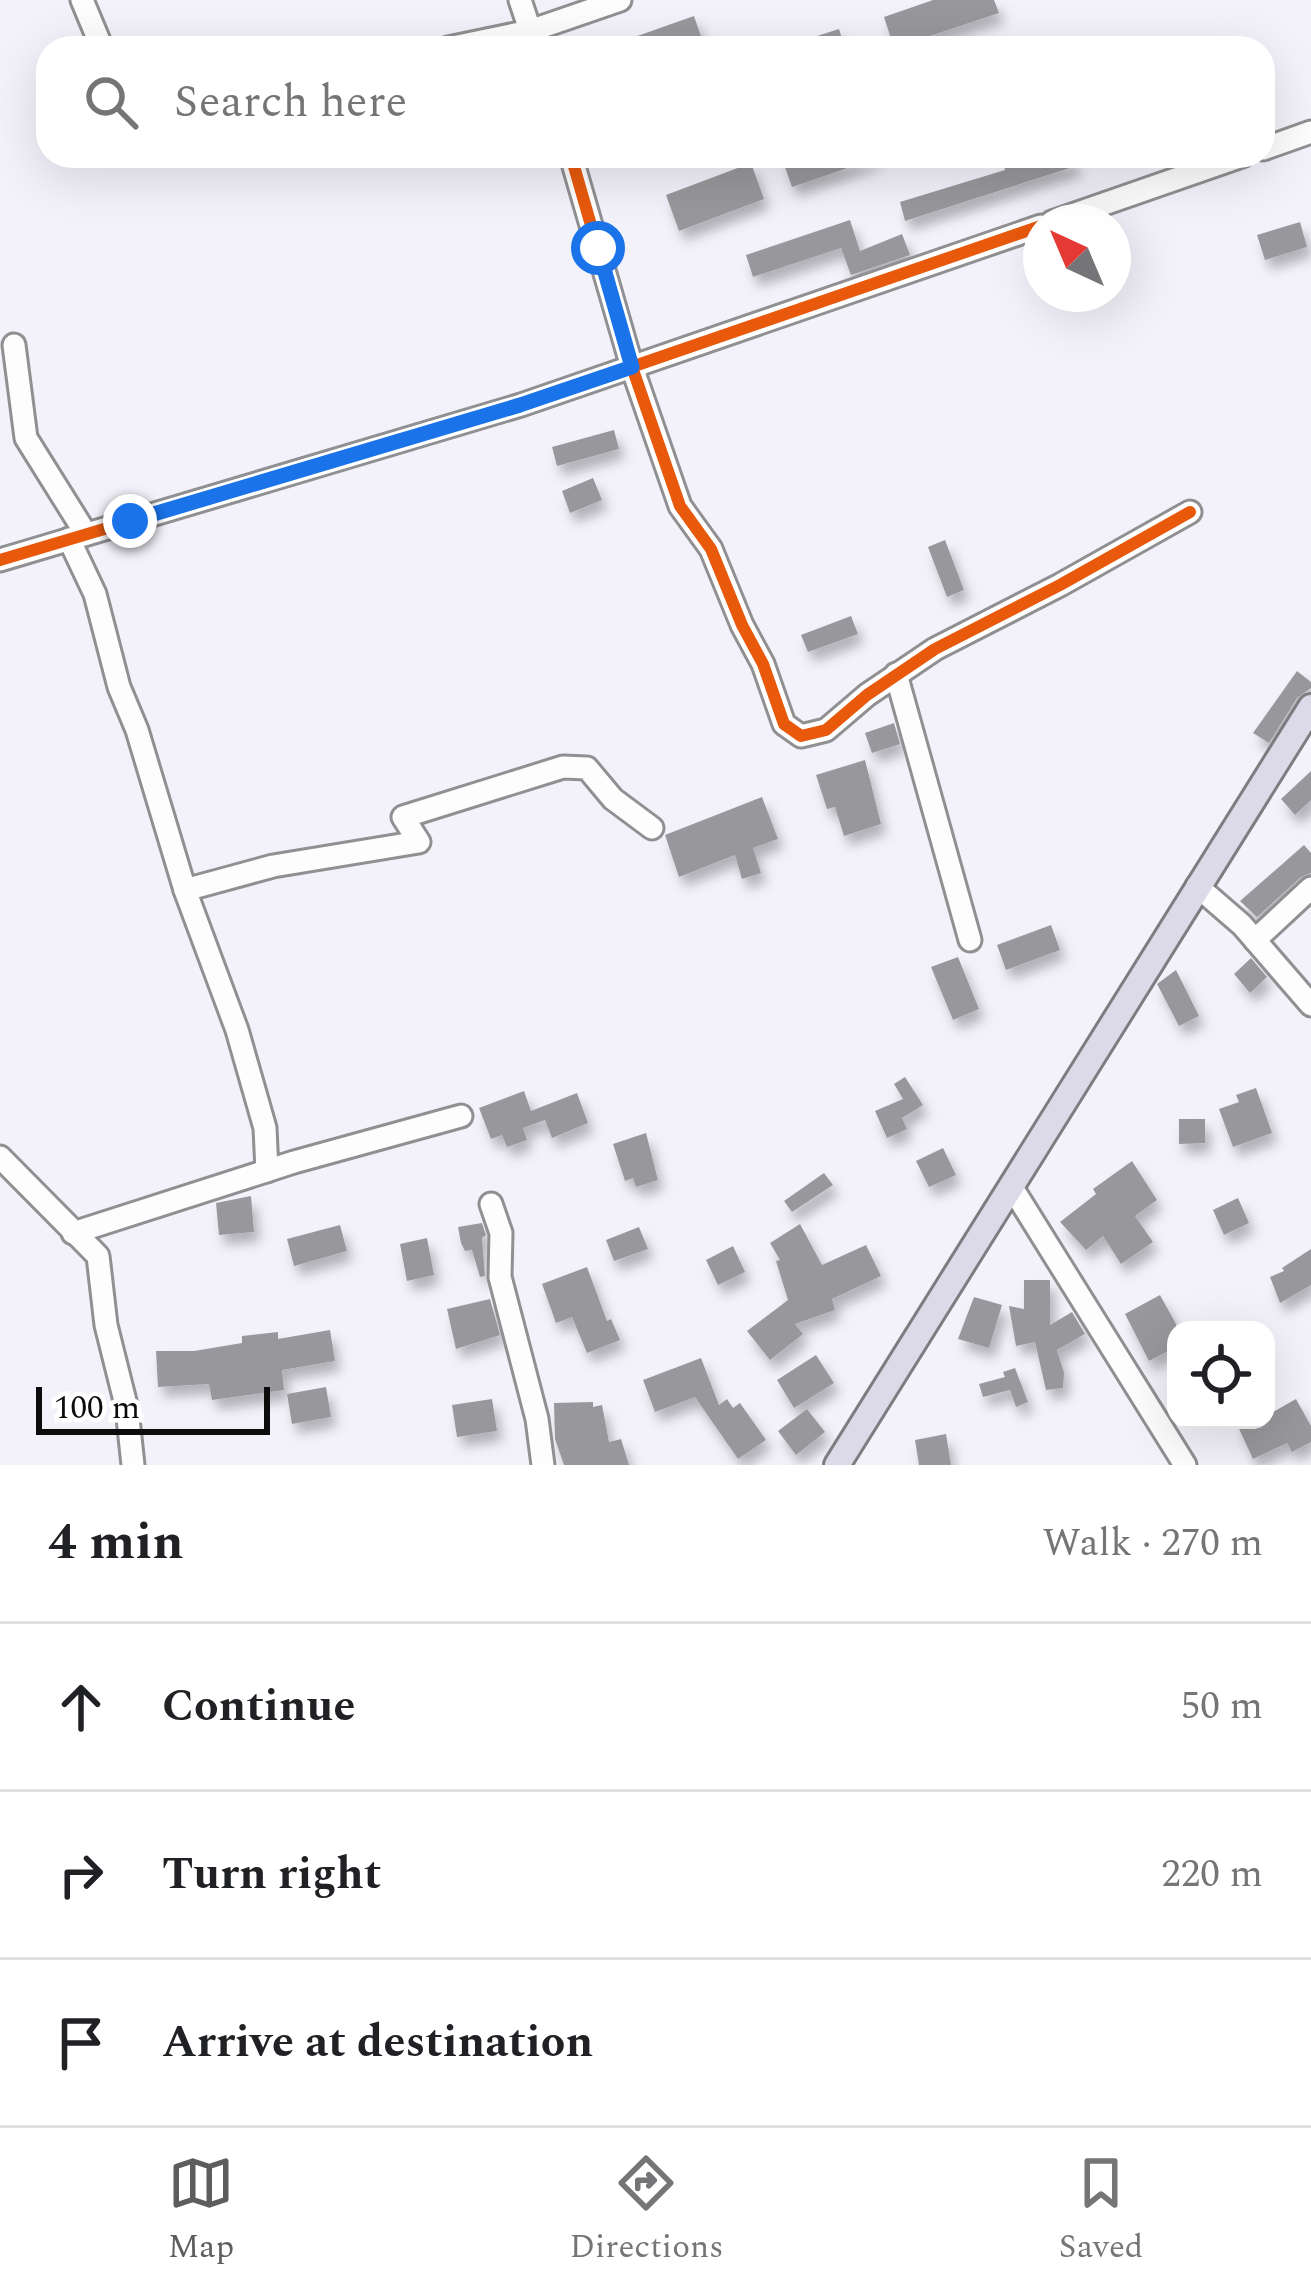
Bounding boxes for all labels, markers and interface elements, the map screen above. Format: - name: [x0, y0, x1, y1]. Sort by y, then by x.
- search box: [36, 36, 1275, 168]
- text: Search here: [174, 68, 407, 137]
- icon: search: [78, 69, 144, 135]
- north arrow: [1023, 204, 1131, 312]
- route start: [571, 221, 625, 275]
- route end: [103, 494, 157, 548]
- map controls: [1167, 1321, 1275, 1429]
- button: locate: [1167, 1321, 1275, 1429]
- scale bar: [36, 1381, 270, 1434]
- text: 100 m: [54, 1383, 140, 1433]
- text: 4 min: [48, 1504, 184, 1582]
- text: Walk · 270 m: [1042, 1514, 1263, 1573]
- text: Continue: [162, 1672, 355, 1741]
- icon: ahead: [48, 1674, 114, 1740]
- text: 50 m: [1181, 1677, 1263, 1736]
- text: Turn right: [162, 1840, 381, 1909]
- icon: right: [48, 1842, 114, 1908]
- text: 220 m: [1161, 1845, 1263, 1904]
- text: Arrive at destination: [162, 2008, 593, 2077]
- icon: arrive: [48, 2010, 114, 2076]
- tab: Map: [168, 2150, 234, 2272]
- tab: Directions: [569, 2150, 723, 2272]
- tab: Saved: [1059, 2150, 1143, 2272]

